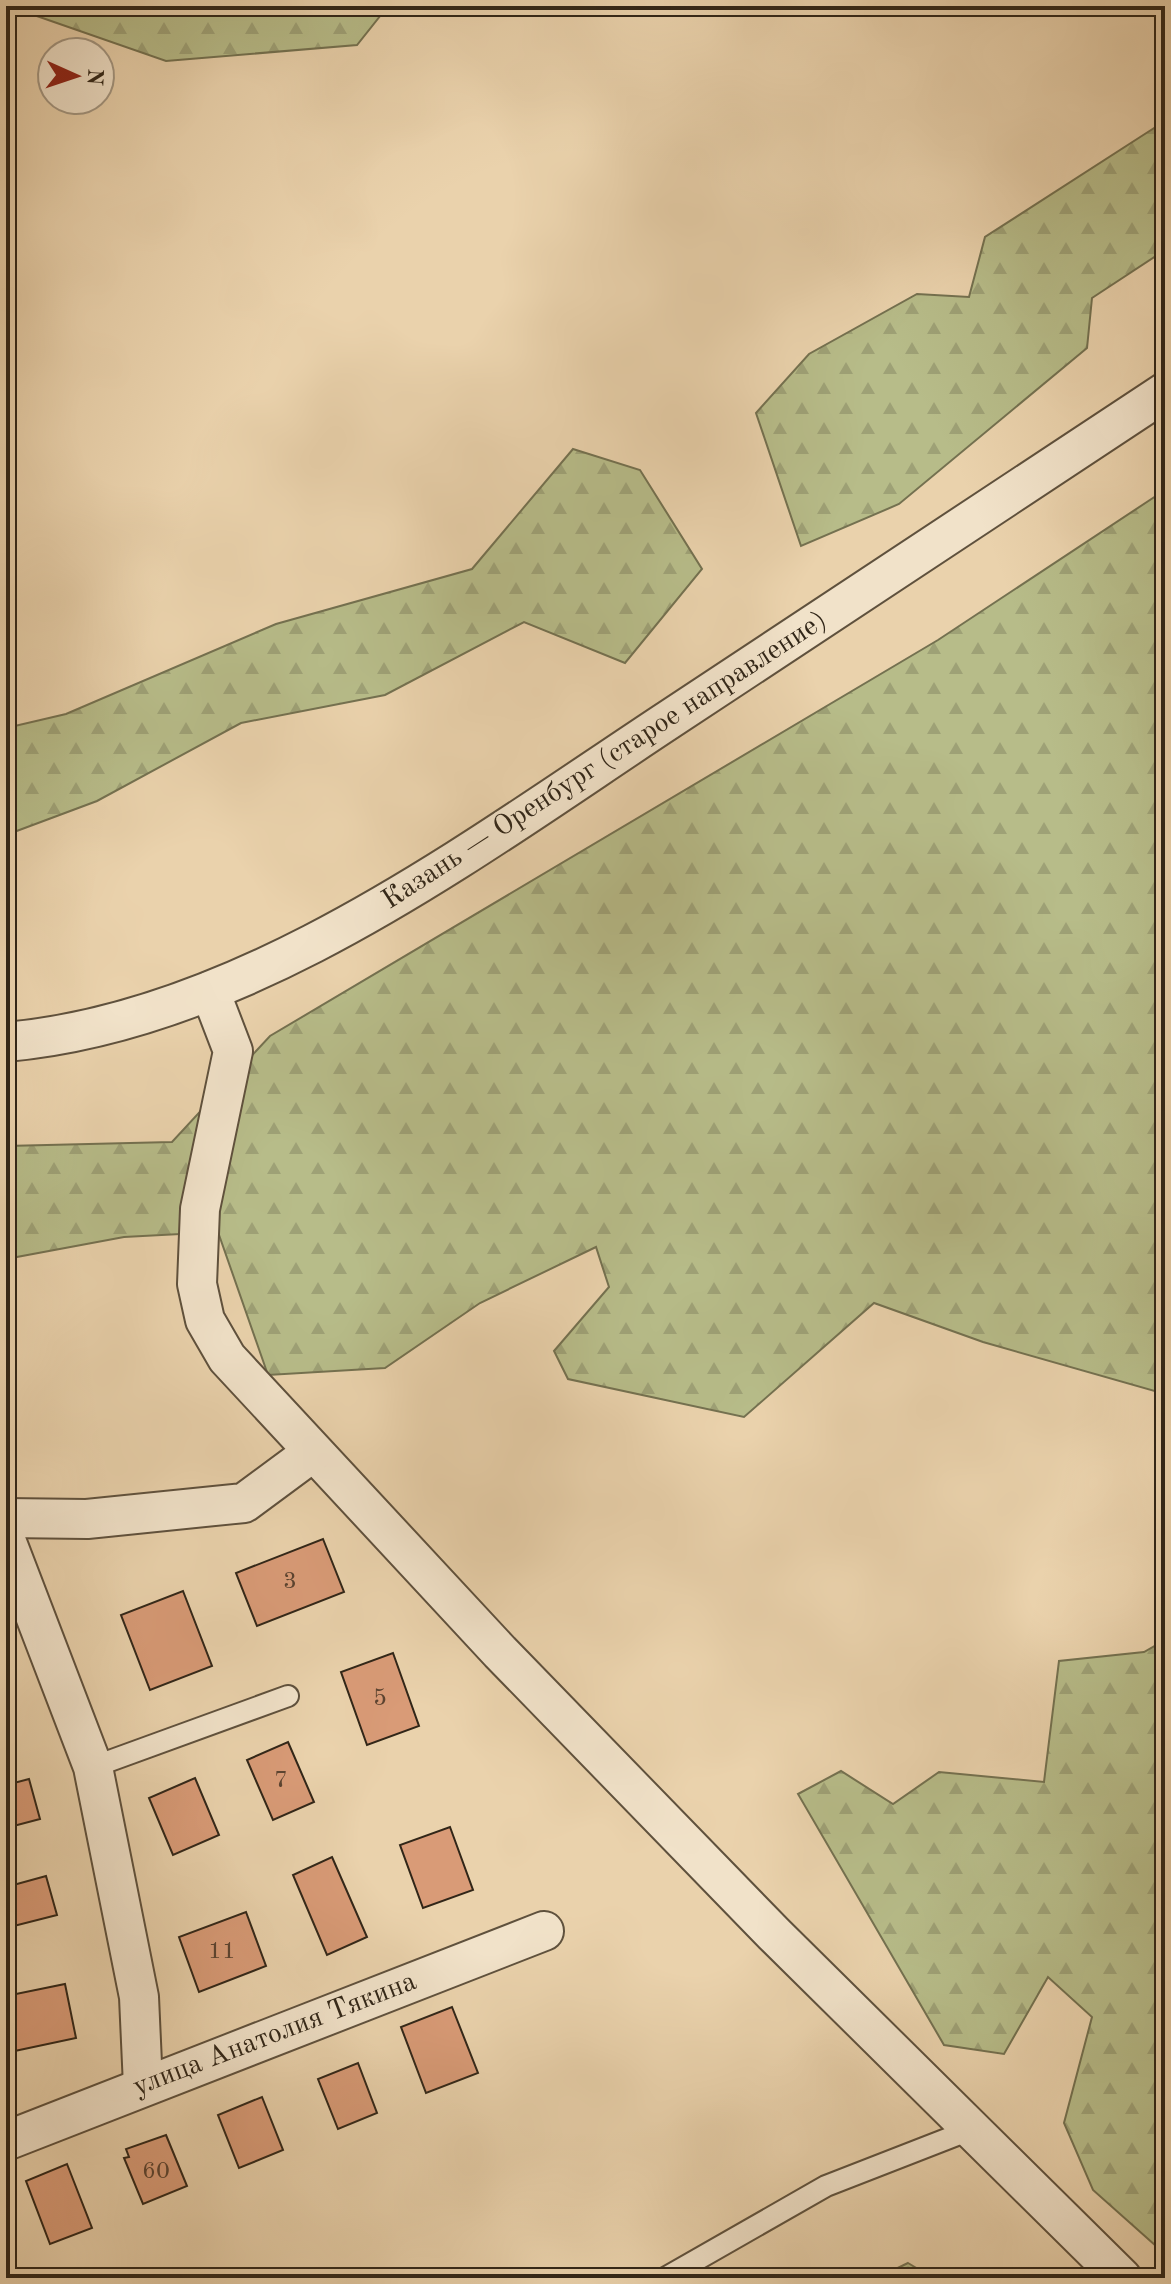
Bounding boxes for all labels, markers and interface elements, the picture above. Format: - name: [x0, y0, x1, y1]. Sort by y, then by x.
- north arrow: [36, 36, 116, 116]
- text: N: [83, 68, 105, 86]
- street label: Казань — Оренбург (старое направление): [378, 607, 832, 915]
- house number: 3: [283, 1570, 297, 1594]
- house number: 5: [373, 1687, 387, 1711]
- house number: 7: [274, 1769, 288, 1793]
- house number: 11: [208, 1940, 236, 1964]
- street label: улица Анатолия Тякина: [130, 1968, 421, 2102]
- house number: 60: [142, 2160, 170, 2184]

